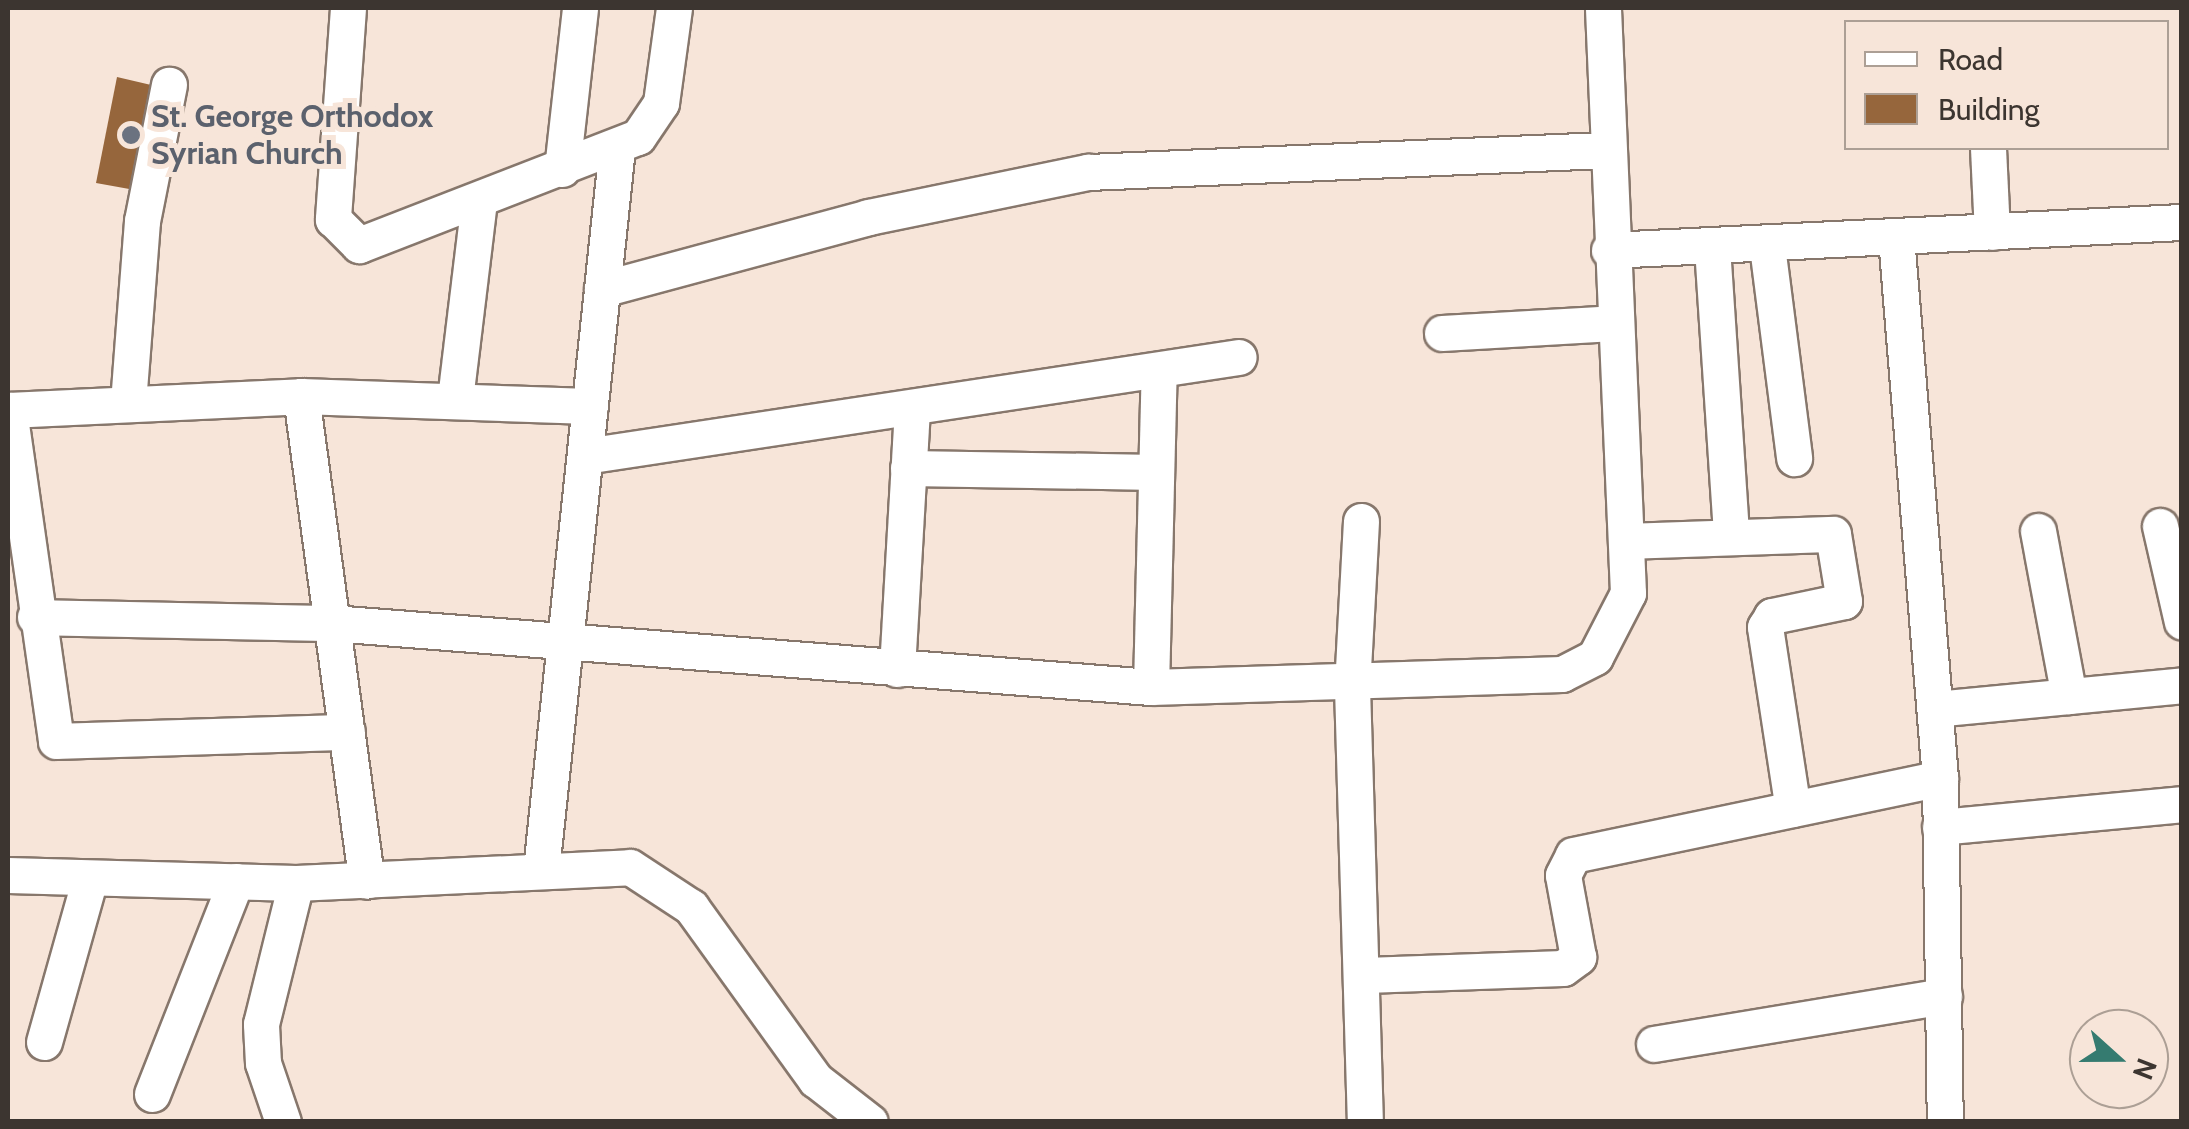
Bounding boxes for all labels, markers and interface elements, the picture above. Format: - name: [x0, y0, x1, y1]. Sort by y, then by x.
- legend: [1844, 20, 2169, 150]
- text: Road: [1938, 41, 2003, 78]
- text: Building: [1938, 91, 2040, 128]
- place label: St. George Orthodox Syrian Church: [151, 98, 434, 173]
- marker: St. George Orthodox Syrian Church: [120, 124, 142, 146]
- north arrow: [2069, 1009, 2169, 1109]
- text: N: [2126, 1054, 2165, 1084]

